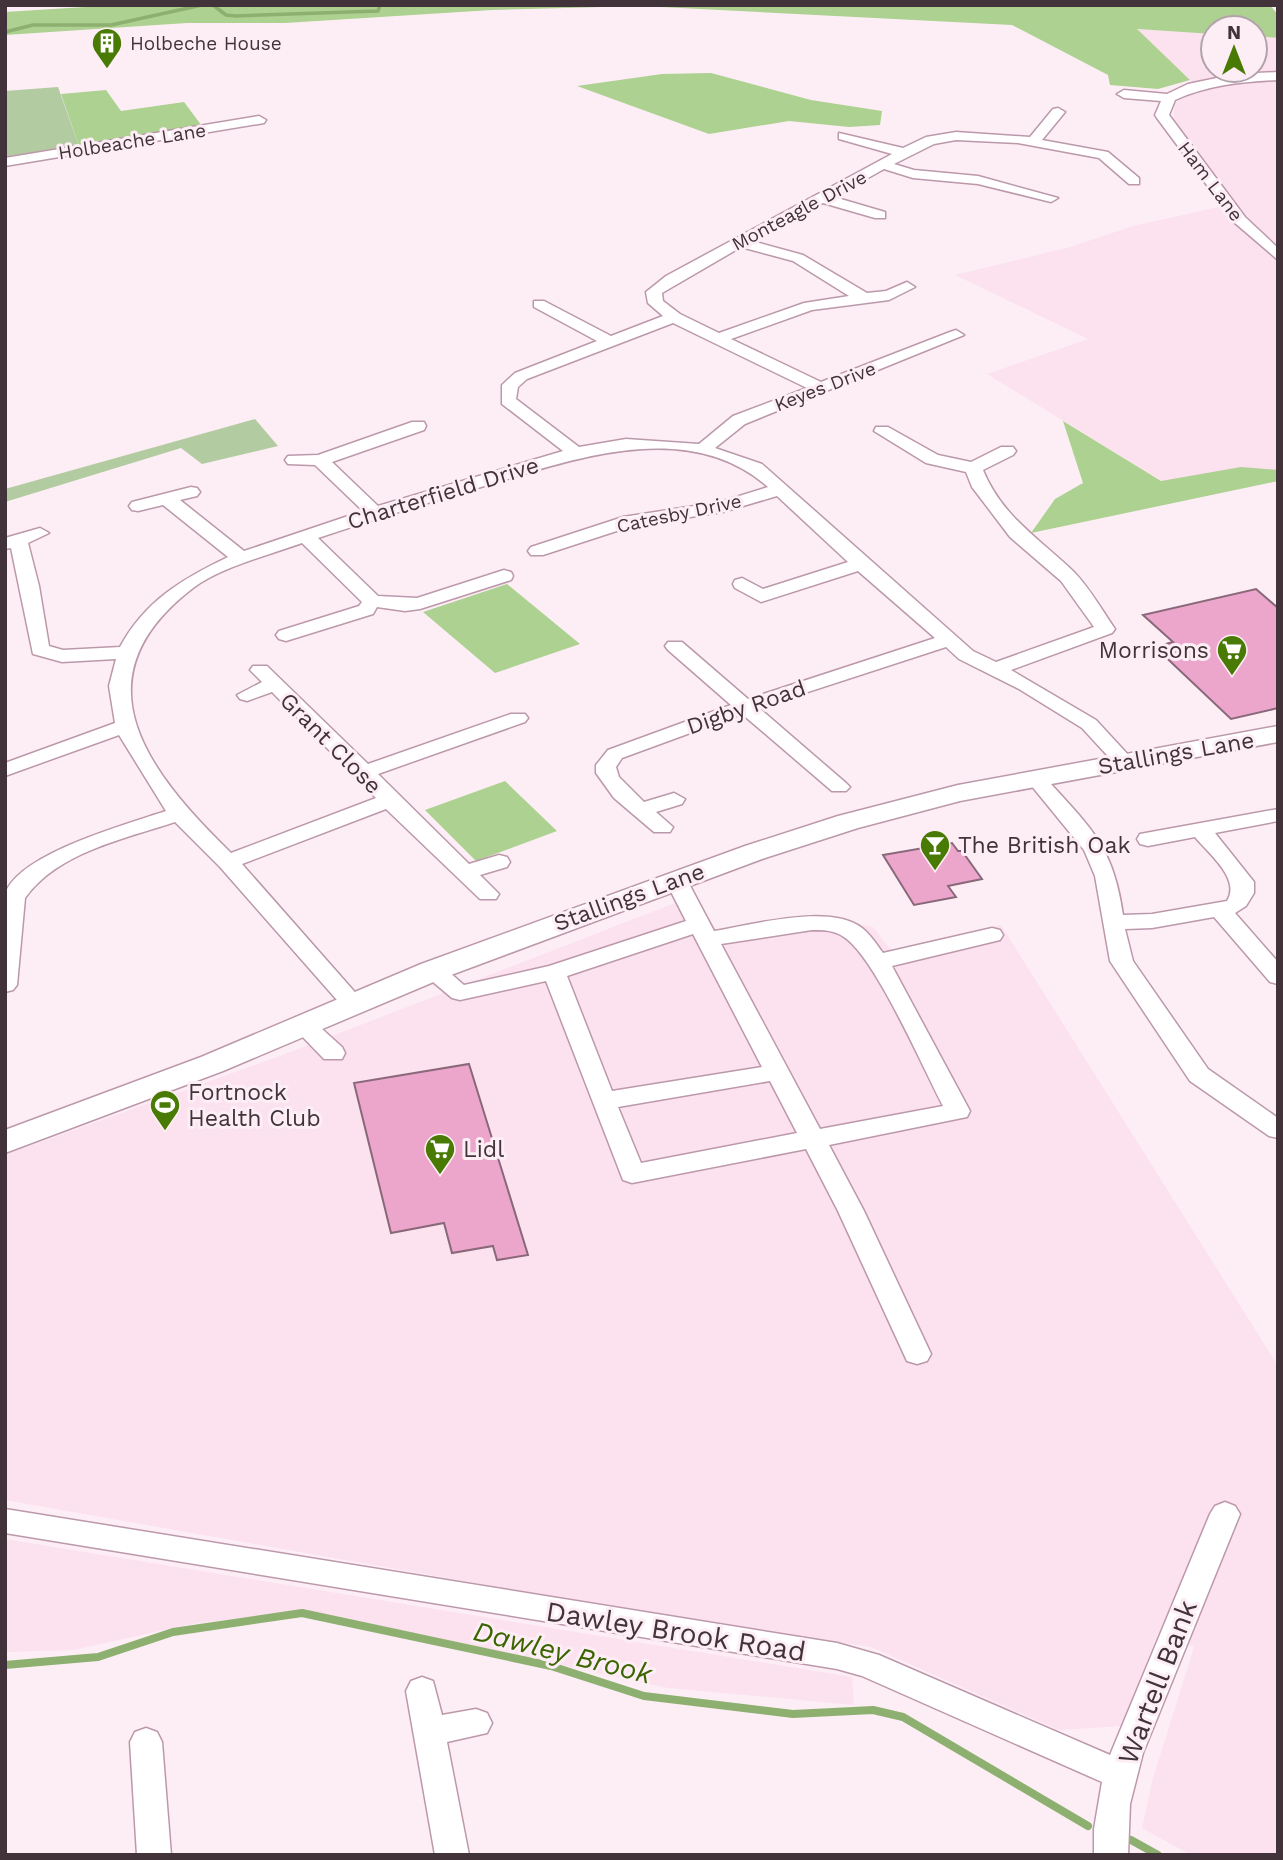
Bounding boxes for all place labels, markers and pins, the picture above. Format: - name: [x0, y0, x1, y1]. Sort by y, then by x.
- building icon: Holbeche House: [90, 26, 124, 70]
- place label: Holbeche House: [130, 32, 282, 55]
- supermarket icon: Morrisons: [1215, 633, 1249, 677]
- place label: Morrisons: [1099, 637, 1209, 664]
- bar icon: The British Oak: [918, 828, 952, 872]
- place label: The British Oak: [958, 832, 1131, 859]
- place label: Fortnock Health Club: [188, 1079, 321, 1132]
- sports icon: Fortnock Health Club: [148, 1088, 182, 1132]
- supermarket icon: Lidl: [423, 1132, 457, 1176]
- place label: Lidl: [463, 1136, 504, 1163]

